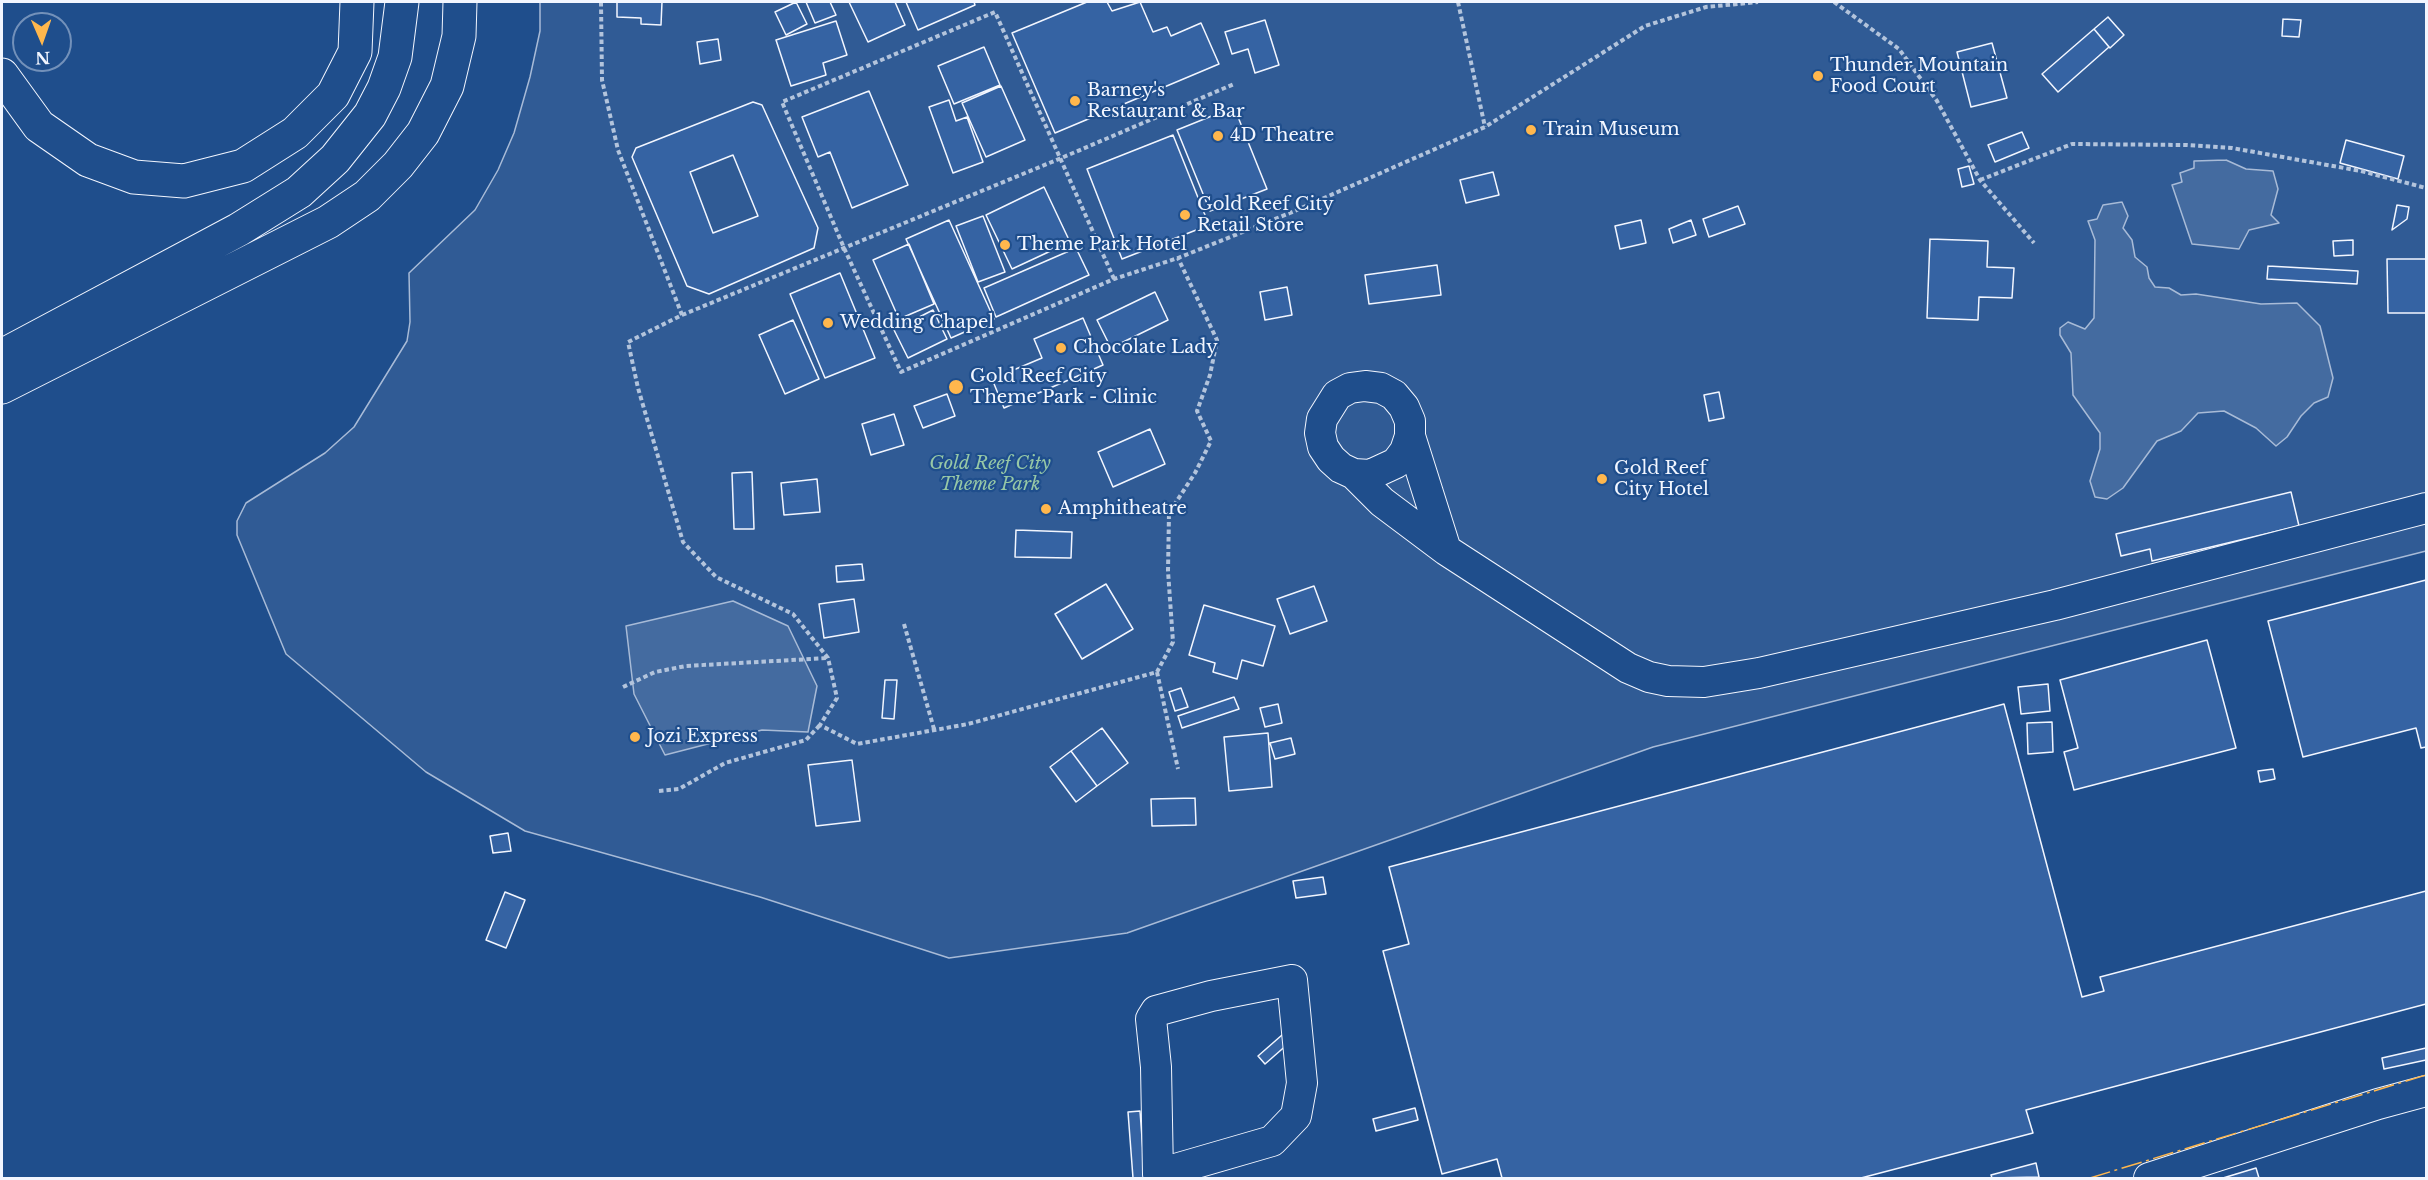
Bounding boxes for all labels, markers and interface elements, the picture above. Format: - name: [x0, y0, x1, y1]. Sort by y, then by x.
- north arrow: [12, 12, 72, 72]
- text: N: [35, 48, 50, 68]
- place label: Thunder Mountain Food Court: [1830, 55, 2008, 98]
- marker: Thunder Mountain Food Court: [1811, 69, 1825, 83]
- place label: Barney's Restaurant & Bar: [1087, 80, 1245, 122]
- marker: Barney's Restaurant & Bar: [1068, 94, 1082, 108]
- place label: Train Museum: [1543, 119, 1680, 141]
- marker: Train Museum: [1524, 123, 1538, 137]
- place label: 4D Theatre: [1230, 125, 1334, 147]
- marker: 4D Theatre: [1211, 129, 1225, 143]
- place label: Gold Reef City Retail Store: [1197, 194, 1334, 236]
- marker: Gold Reef City Retail Store: [1178, 208, 1192, 222]
- place label: Theme Park Hotel: [1017, 234, 1187, 256]
- marker: Theme Park Hotel: [998, 238, 1012, 252]
- place label: Wedding Chapel: [840, 312, 994, 334]
- marker: Wedding Chapel: [821, 316, 835, 330]
- place label: Chocolate Lady: [1073, 337, 1218, 359]
- marker: Chocolate Lady: [1054, 341, 1068, 355]
- place label: Gold Reef City Theme Park - Clinic: [970, 366, 1157, 409]
- marker: Gold Reef City Theme Park - Clinic: [947, 378, 965, 396]
- park label: Gold Reef City Theme Park: [929, 453, 1051, 496]
- place label: Gold Reef City Hotel: [1614, 458, 1709, 500]
- marker: Gold Reef City Hotel: [1595, 472, 1609, 486]
- place label: Amphitheatre: [1058, 498, 1187, 520]
- marker: Amphitheatre: [1039, 502, 1053, 516]
- place label: Jozi Express: [647, 726, 758, 748]
- marker: Jozi Express: [628, 730, 642, 744]

